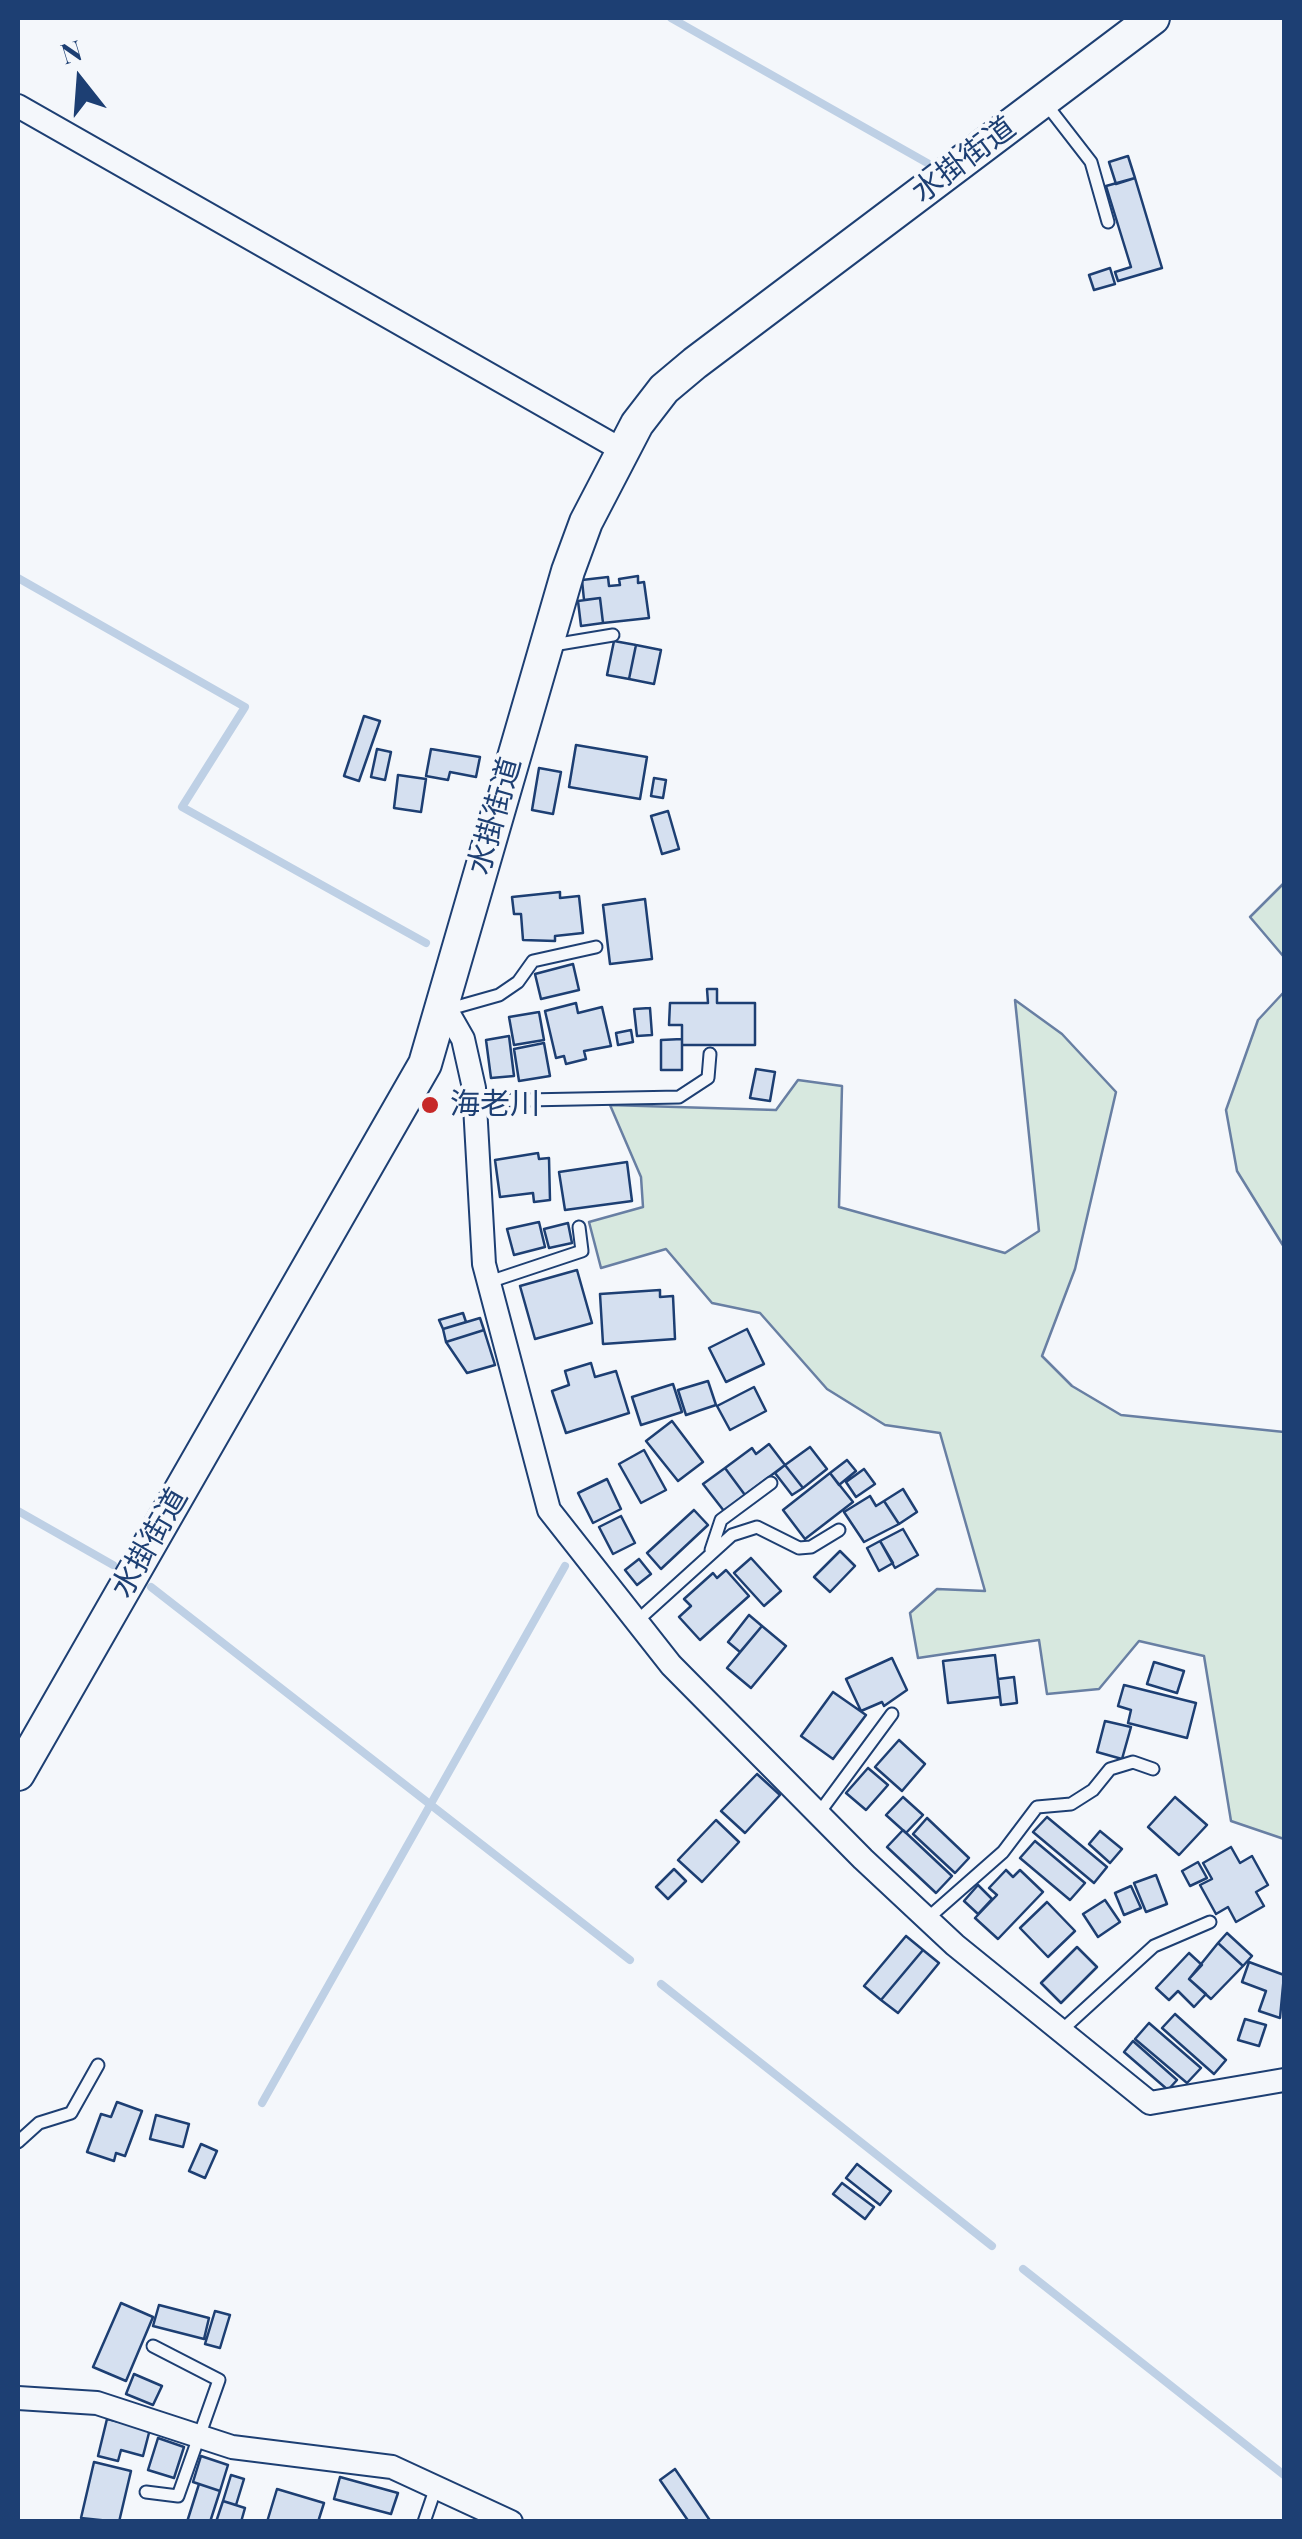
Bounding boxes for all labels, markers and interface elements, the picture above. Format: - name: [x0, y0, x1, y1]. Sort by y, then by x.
- north arrow: [30, 30, 130, 130]
- text: N: [56, 30, 86, 71]
- street label: 水掛街道: [905, 110, 1023, 210]
- street label: 水掛街道: [461, 753, 529, 879]
- place label: 海老川: [450, 1087, 540, 1123]
- marker: 海老川: [419, 1094, 441, 1116]
- street label: 水掛街道: [104, 1482, 196, 1604]

